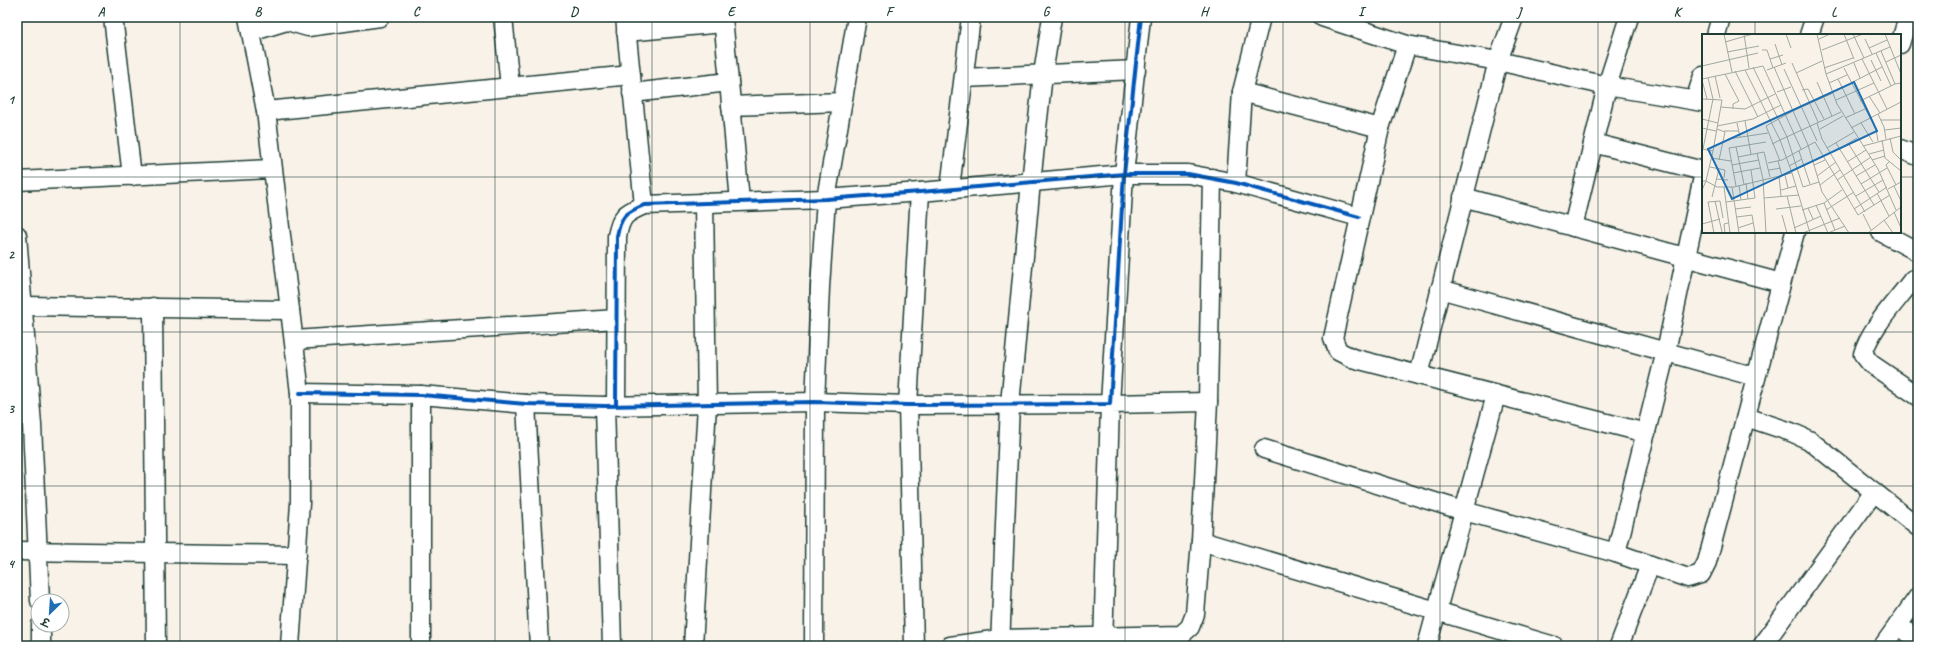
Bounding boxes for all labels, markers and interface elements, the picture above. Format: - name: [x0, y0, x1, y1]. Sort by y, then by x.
- text: A: [98, 4, 106, 20]
- text: B: [255, 4, 263, 20]
- text: C: [413, 4, 421, 20]
- text: D: [570, 4, 579, 20]
- text: E: [728, 4, 737, 20]
- text: F: [886, 4, 895, 20]
- text: G: [1043, 4, 1051, 20]
- text: H: [1200, 4, 1210, 20]
- text: I: [1358, 4, 1367, 20]
- text: J: [1516, 4, 1523, 20]
- text: K: [1674, 4, 1684, 20]
- text: L: [1831, 4, 1838, 20]
- inset map: [1702, 34, 1901, 233]
- text: 1: [8, 92, 16, 108]
- text: 2: [8, 247, 15, 263]
- text: 3: [8, 401, 15, 417]
- text: 4: [8, 556, 16, 572]
- north arrow: [30, 593, 70, 633]
- text: उ: [38, 613, 53, 630]

